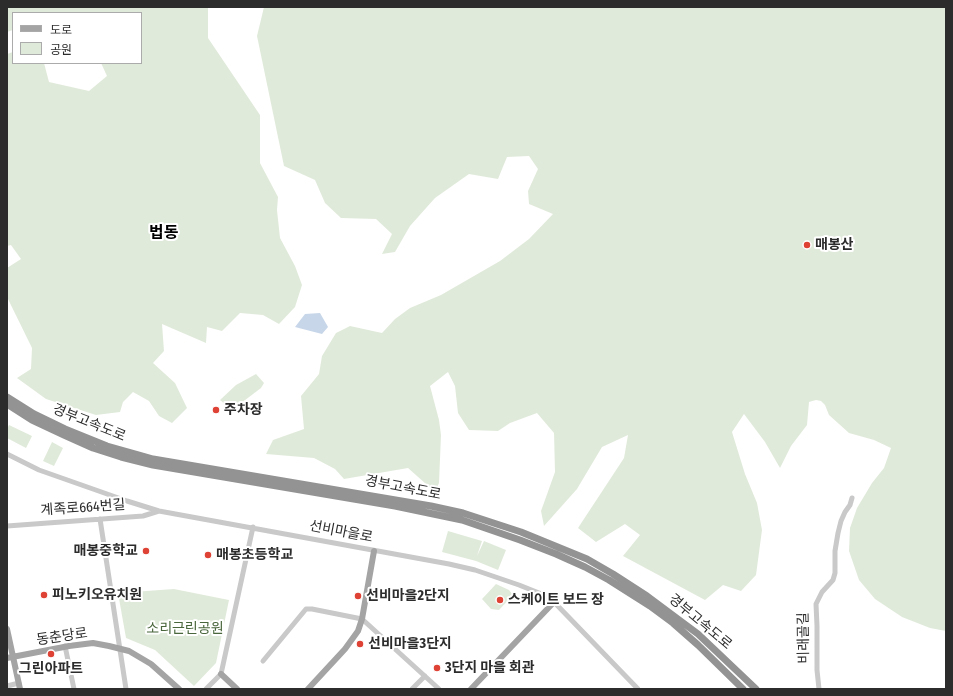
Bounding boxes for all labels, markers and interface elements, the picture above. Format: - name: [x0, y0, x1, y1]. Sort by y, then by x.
- legend: [12, 12, 142, 64]
- text: 도로: [50, 23, 72, 37]
- text: 공원: [50, 43, 72, 57]
- district label: 법동: [149, 224, 179, 244]
- place label: 매봉산: [815, 237, 854, 253]
- marker: 매봉산: [802, 240, 812, 250]
- street label: 경부고속도로: [50, 401, 128, 445]
- place label: 주차장: [224, 402, 263, 418]
- marker: 주차장: [211, 405, 221, 415]
- street label: 경부고속도로: [363, 472, 443, 504]
- street label: 계족로664번길: [40, 497, 126, 519]
- street label: 선비마을로: [308, 518, 374, 546]
- place label: 매봉중학교: [74, 543, 138, 559]
- marker: 매봉중학교: [141, 546, 151, 556]
- place label: 매봉초등학교: [216, 547, 293, 563]
- marker: 매봉초등학교: [203, 550, 213, 560]
- place label: 피노키오유치원: [52, 587, 142, 603]
- place label: 선비마을2단지: [366, 588, 450, 604]
- marker: 피노키오유치원: [39, 590, 49, 600]
- marker: 선비마을2단지: [353, 591, 363, 601]
- street label: 경부고속도로: [665, 591, 735, 653]
- place label: 스케이트 보드 장: [508, 592, 604, 608]
- marker: 스케이트 보드 장: [495, 595, 505, 605]
- street label: 비래골길: [795, 612, 813, 664]
- park label: 소리근린공원: [146, 621, 224, 637]
- street label: 동춘당로: [35, 625, 89, 649]
- place label: 선비마을3단지: [368, 636, 452, 652]
- marker: 선비마을3단지: [355, 639, 365, 649]
- marker: 그린아파트: [46, 649, 56, 659]
- place label: 3단지 마을 회관: [445, 660, 535, 676]
- place label: 그린아파트: [19, 661, 83, 677]
- marker: 3단지 마을 회관: [432, 663, 442, 673]

